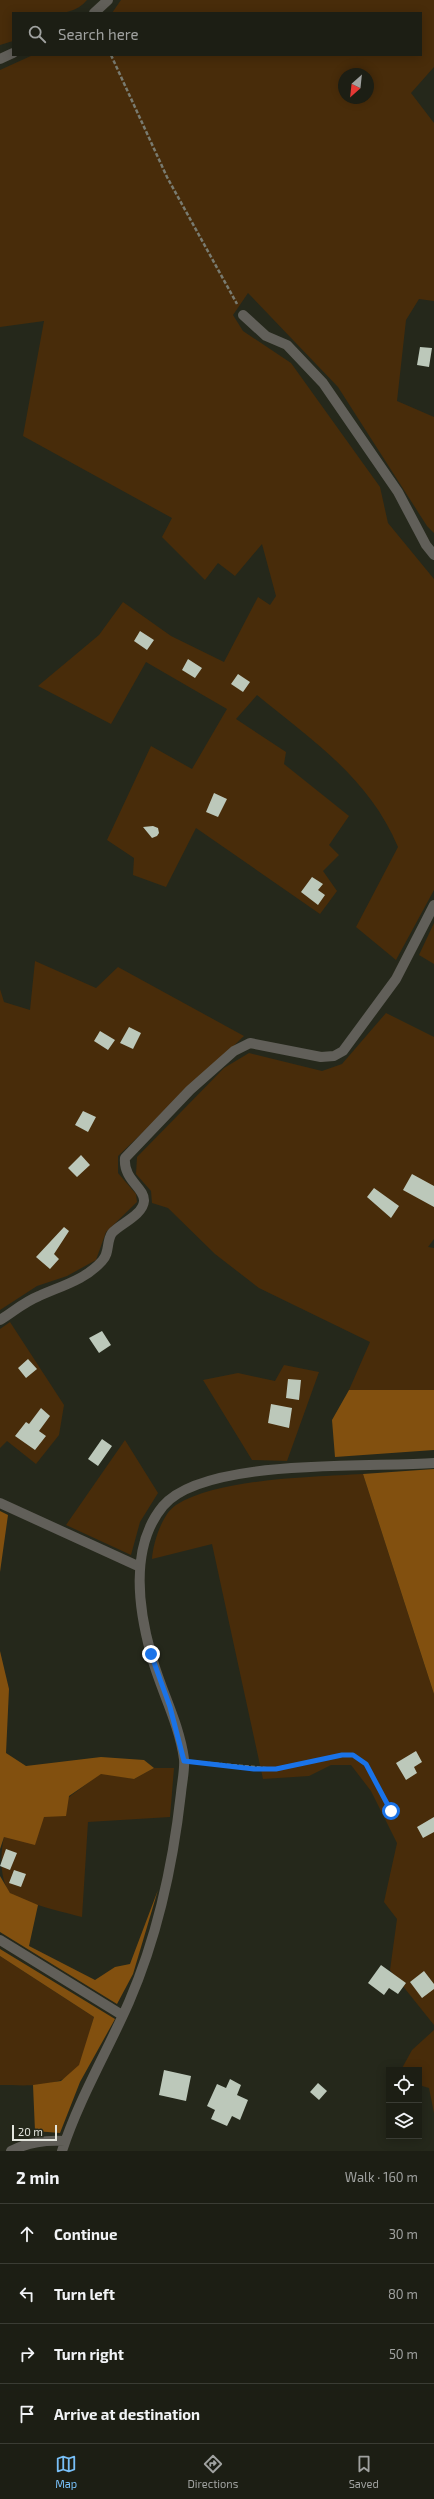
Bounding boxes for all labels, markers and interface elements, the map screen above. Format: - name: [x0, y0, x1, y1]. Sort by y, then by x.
- search box: [12, 12, 422, 56]
- icon: search: [26, 23, 48, 45]
- text: Search here: [58, 25, 139, 43]
- north arrow: [338, 68, 374, 104]
- route end: [142, 1645, 160, 1663]
- route start: [382, 1802, 400, 1820]
- map controls: [386, 2067, 422, 2139]
- button: locate: [386, 2067, 422, 2103]
- button: layers: [386, 2103, 422, 2139]
- scale bar: [12, 2123, 57, 2142]
- text: 20 m: [18, 2125, 43, 2138]
- text: 2 min: [16, 2167, 59, 2187]
- text: Walk · 160 m: [345, 2169, 418, 2185]
- icon: ahead: [16, 2223, 38, 2245]
- text: Continue: [54, 2225, 117, 2243]
- text: 30 m: [389, 2226, 418, 2242]
- icon: left: [16, 2283, 38, 2305]
- text: Turn left: [54, 2285, 115, 2303]
- text: 80 m: [388, 2286, 418, 2302]
- icon: right: [16, 2343, 38, 2365]
- text: Turn right: [54, 2345, 124, 2363]
- text: 50 m: [389, 2346, 418, 2362]
- icon: arrive: [16, 2403, 38, 2425]
- text: Arrive at destination: [54, 2405, 200, 2423]
- tab: Map: [55, 2453, 77, 2490]
- tab: Directions: [188, 2453, 238, 2490]
- tab: Saved: [349, 2453, 379, 2490]

